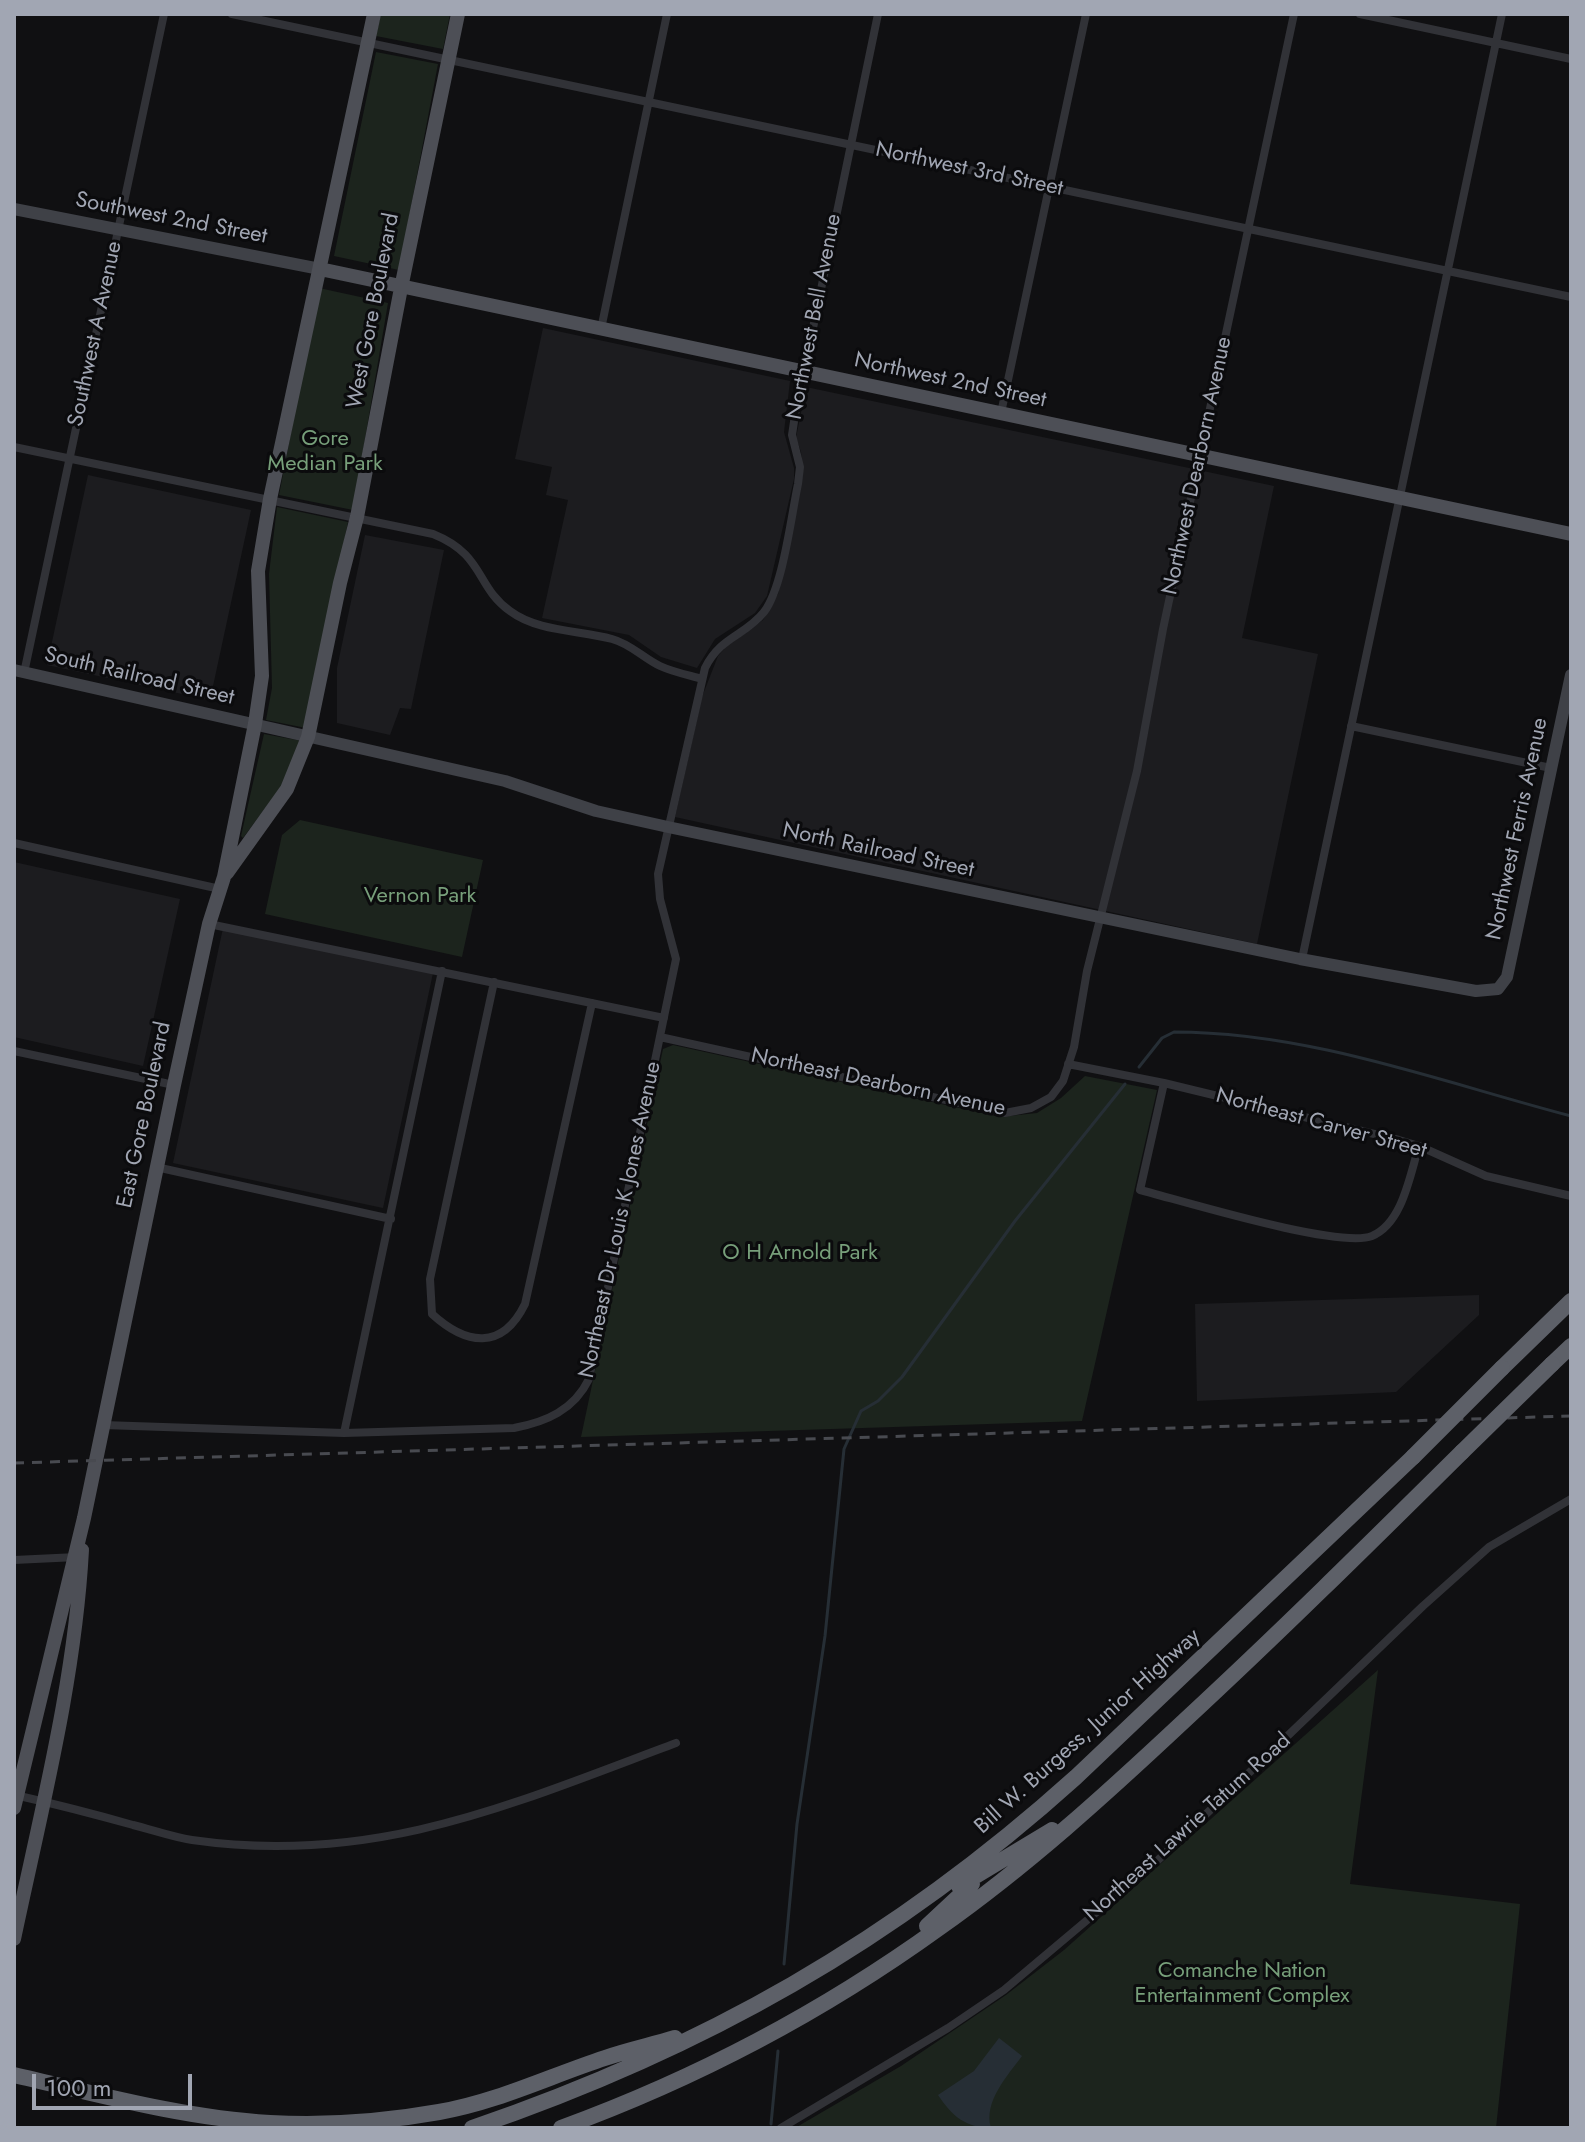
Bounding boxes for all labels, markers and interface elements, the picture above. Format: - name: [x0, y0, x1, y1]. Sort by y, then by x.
- street label: Northwest 3rd Street: [873, 137, 1065, 203]
- street label: Southwest 2nd Street: [73, 187, 269, 251]
- street label: West Gore Boulevard: [342, 211, 406, 411]
- street label: Northwest Bell Avenue: [782, 212, 848, 422]
- street label: Southwest A Avenue: [63, 239, 129, 429]
- street label: Northwest Dearborn Avenue: [1158, 335, 1238, 597]
- street label: Northwest 2nd Street: [852, 348, 1048, 414]
- park label: Gore Median Park: [267, 427, 383, 478]
- street label: South Railroad Street: [41, 642, 237, 712]
- street label: Northwest Ferris Avenue: [1482, 715, 1554, 943]
- street label: North Railroad Street: [780, 818, 976, 884]
- park label: Vernon Park: [364, 884, 476, 910]
- street label: East Gore Boulevard: [112, 1019, 178, 1211]
- street label: Northeast Dearborn Avenue: [748, 1043, 1008, 1123]
- street label: Northeast Dr Louis K Jones Avenue: [575, 1059, 667, 1381]
- street label: Northeast Carver Street: [1213, 1083, 1429, 1165]
- park label: O H Arnold Park: [722, 1241, 878, 1267]
- street label: Bill W. Burgess, Junior Highway: [970, 1624, 1206, 1840]
- street label: Northeast Lawrie Tatum Road: [1079, 1728, 1297, 1928]
- park label: Comanche Nation Entertainment Complex: [1135, 1959, 1349, 2010]
- scale bar: [36, 2058, 196, 2108]
- text: 100 m: [46, 2070, 112, 2105]

